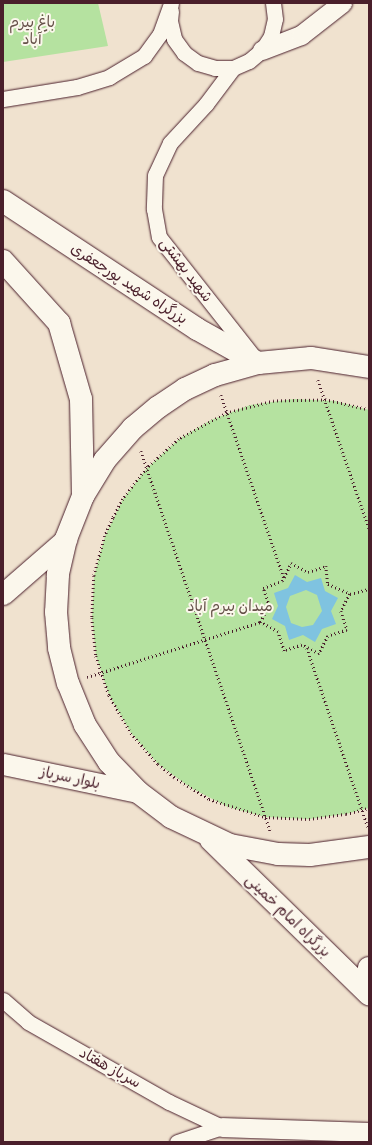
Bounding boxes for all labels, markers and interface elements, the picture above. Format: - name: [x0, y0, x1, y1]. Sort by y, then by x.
- park label: باغ بیرم آباد: [9, 13, 55, 48]
- street label: شهید بهشتی: [156, 234, 216, 306]
- street label: بزرگراه شهید پورجعفری: [67, 240, 191, 328]
- park label: میدان بیرم آباد: [187, 598, 273, 616]
- street label: بلوار سرباز: [38, 763, 102, 793]
- street label: بزرگراه امام خمینی: [242, 871, 334, 961]
- street label: سرباز هفتاد: [76, 1044, 144, 1092]

